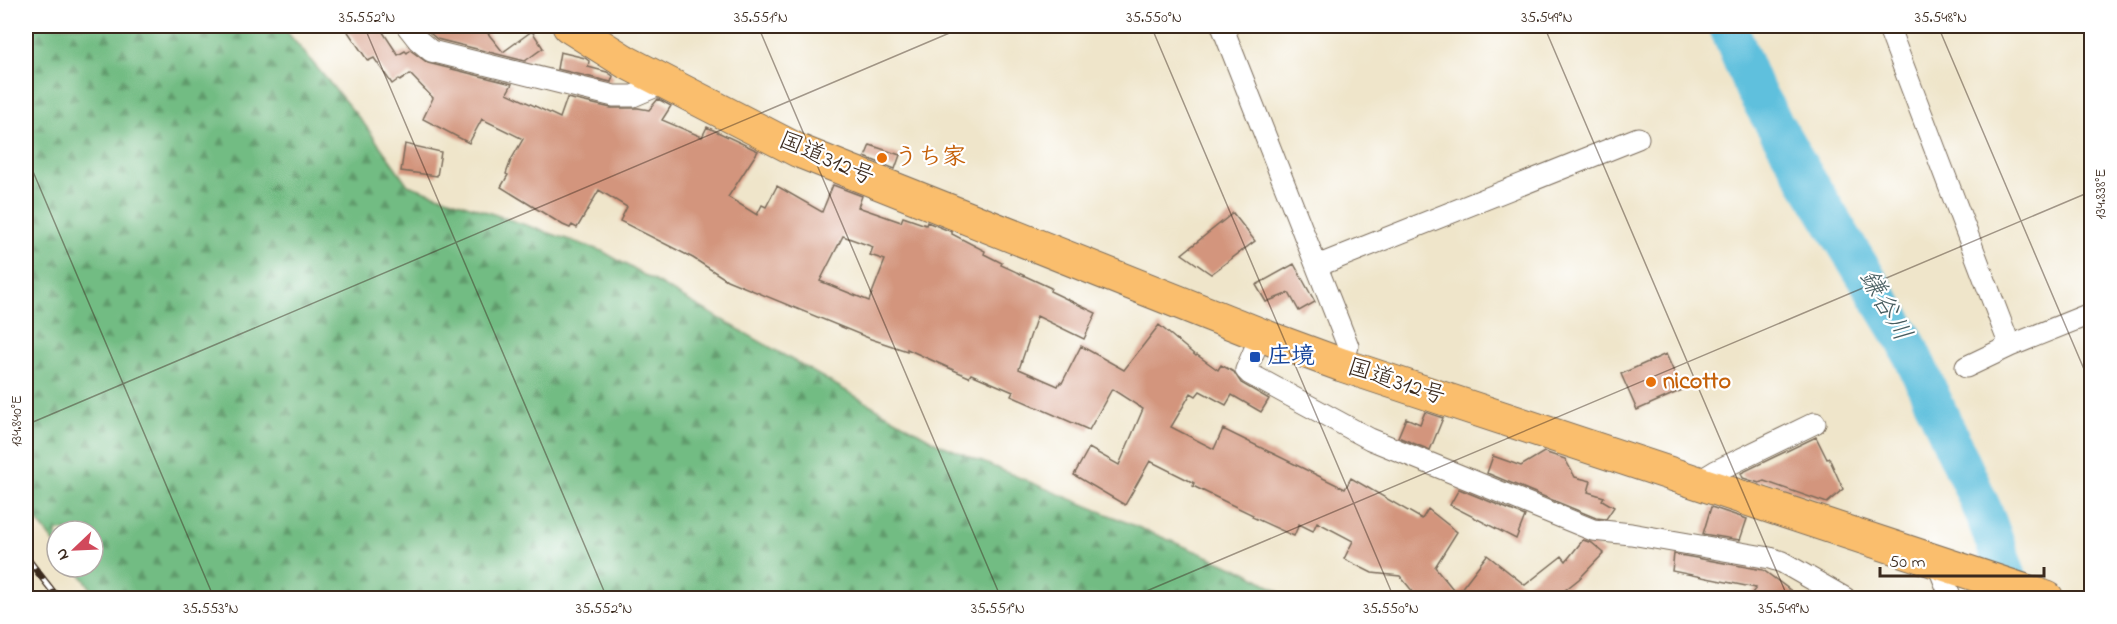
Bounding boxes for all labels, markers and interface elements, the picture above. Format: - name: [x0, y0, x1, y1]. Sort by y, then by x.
- text: 35.552°N: [339, 7, 395, 29]
- text: 35.551°N: [734, 7, 788, 29]
- text: 35.550°N: [1126, 7, 1182, 29]
- text: 35.549°N: [1521, 7, 1573, 29]
- text: 35.548°N: [1915, 7, 1967, 29]
- street label: 国道312号: [772, 124, 880, 196]
- place label: うち家: [894, 141, 966, 176]
- marker: うち家: [875, 151, 889, 165]
- text: 134.838°E: [2090, 169, 2112, 219]
- water label: 鎌谷川: [1848, 263, 1920, 349]
- place label: 庄境: [1267, 340, 1315, 375]
- marker: 庄境: [1248, 350, 1262, 364]
- street label: 国道312号: [1342, 351, 1450, 415]
- place label: nicotto: [1663, 365, 1731, 400]
- marker: nicotto: [1644, 375, 1658, 389]
- text: 134.840°E: [6, 395, 28, 447]
- north arrow: [45, 519, 105, 579]
- scale bar: [1880, 540, 2044, 578]
- text: N: [50, 544, 76, 564]
- text: 50 m: [1889, 550, 1926, 576]
- text: 35.553°N: [183, 598, 239, 620]
- text: 35.552°N: [576, 598, 632, 620]
- text: 35.551°N: [971, 598, 1025, 620]
- text: 35.550°N: [1363, 598, 1419, 620]
- text: 35.549°N: [1758, 598, 1810, 620]

